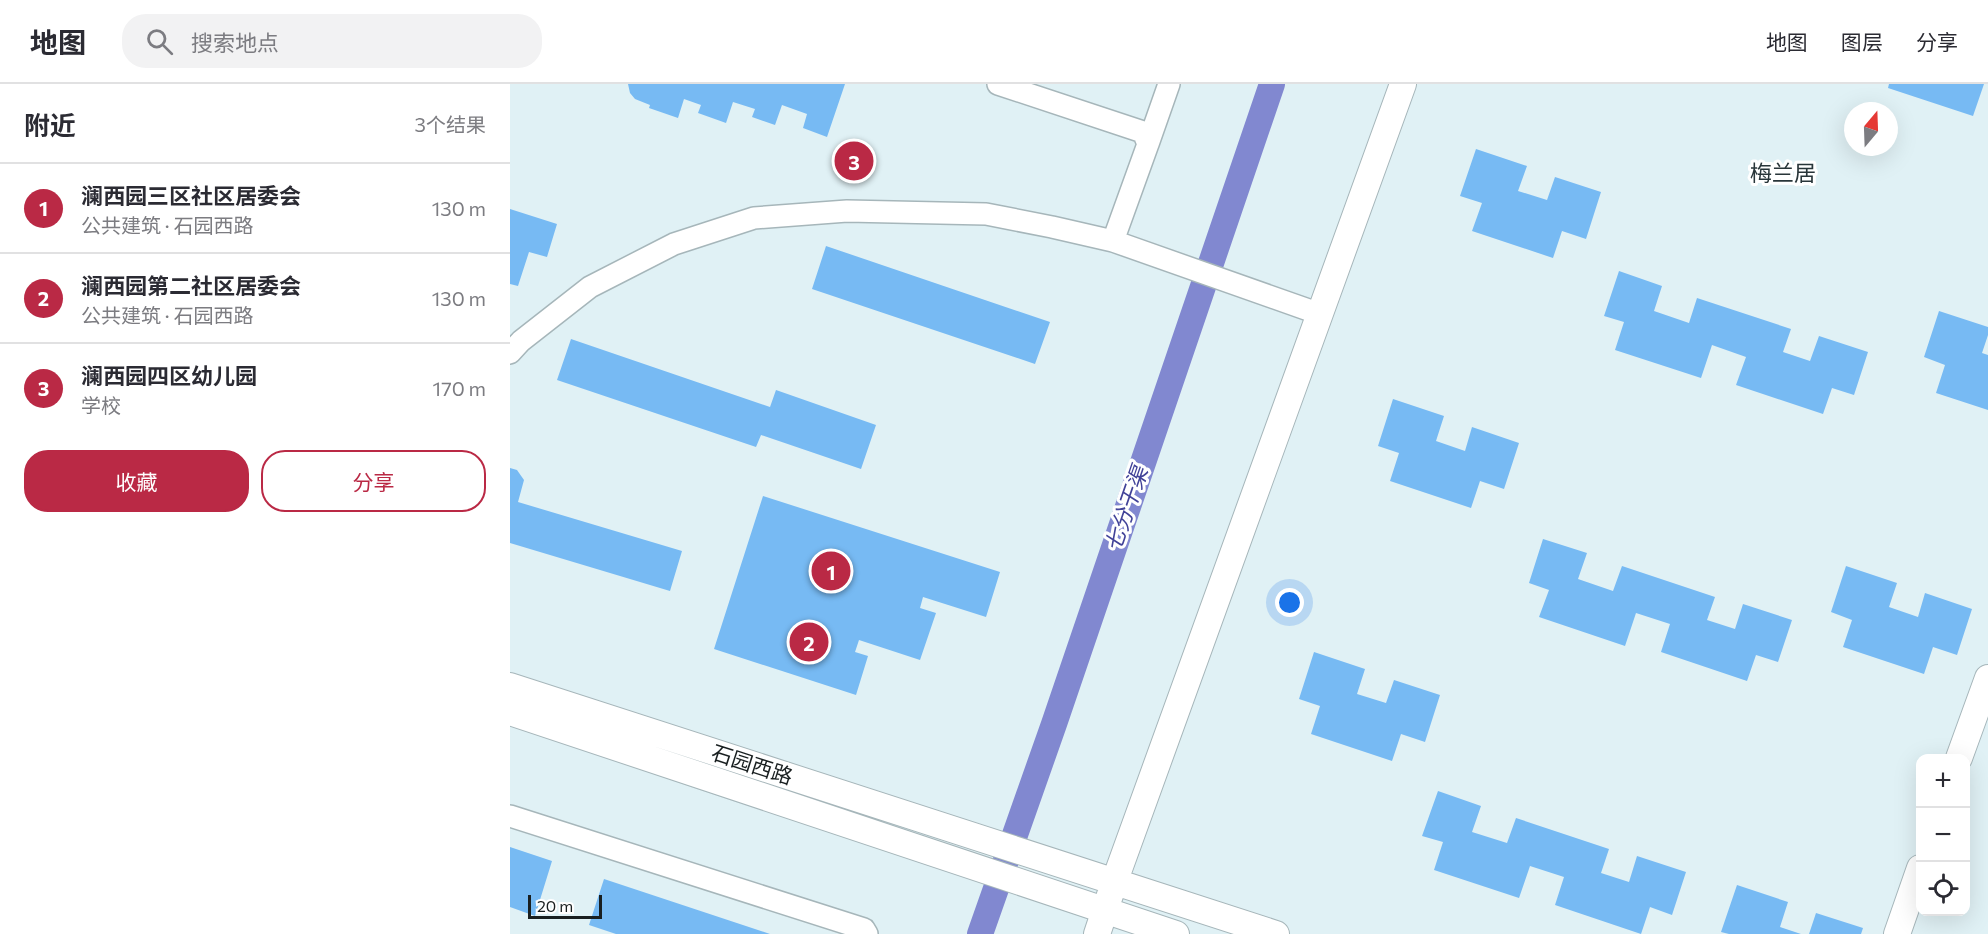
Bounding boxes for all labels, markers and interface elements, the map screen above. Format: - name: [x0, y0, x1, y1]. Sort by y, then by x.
- search box: [122, 14, 542, 68]
- text: 地图: [30, 25, 86, 59]
- icon: search: [143, 25, 176, 58]
- text: 搜索地点: [191, 29, 279, 56]
- text: 地图: [1766, 29, 1808, 54]
- text: 图层: [1841, 29, 1883, 54]
- text: 分享: [1916, 29, 1958, 54]
- north arrow: [1844, 102, 1898, 156]
- text: 附近: [24, 109, 76, 140]
- text: 3个结果: [415, 112, 486, 136]
- pin: 3: [834, 138, 874, 184]
- district label: 梅兰居: [1750, 159, 1816, 186]
- text: 澜西园三区社区居委会: [81, 182, 301, 209]
- text: 1: [39, 196, 48, 220]
- text: 130 m: [432, 196, 486, 220]
- text: 公共建筑 · 石园西路: [81, 213, 253, 237]
- text: 澜西园第二社区居委会: [81, 272, 301, 299]
- text: 2: [38, 286, 49, 310]
- text: 130 m: [432, 286, 486, 310]
- text: 公共建筑 · 石园西路: [81, 303, 253, 327]
- text: 澜西园四区幼儿园: [81, 362, 257, 389]
- text: 3: [38, 376, 49, 400]
- text: 170 m: [433, 376, 486, 400]
- text: 学校: [81, 393, 121, 417]
- button: 收藏: [24, 450, 249, 512]
- button: 分享: [261, 450, 486, 512]
- water label: 七分干渠: [1098, 460, 1154, 555]
- pin: 1: [812, 548, 850, 594]
- your location: [1275, 588, 1304, 617]
- pin: 2: [790, 620, 828, 664]
- street label: 石园西路: [709, 739, 796, 788]
- map controls: [1916, 754, 1970, 916]
- button: +: [1916, 754, 1970, 808]
- button: −: [1916, 808, 1970, 862]
- button: locate: [1916, 862, 1970, 916]
- scale bar: [528, 892, 602, 920]
- text: 20 m: [537, 896, 573, 915]

